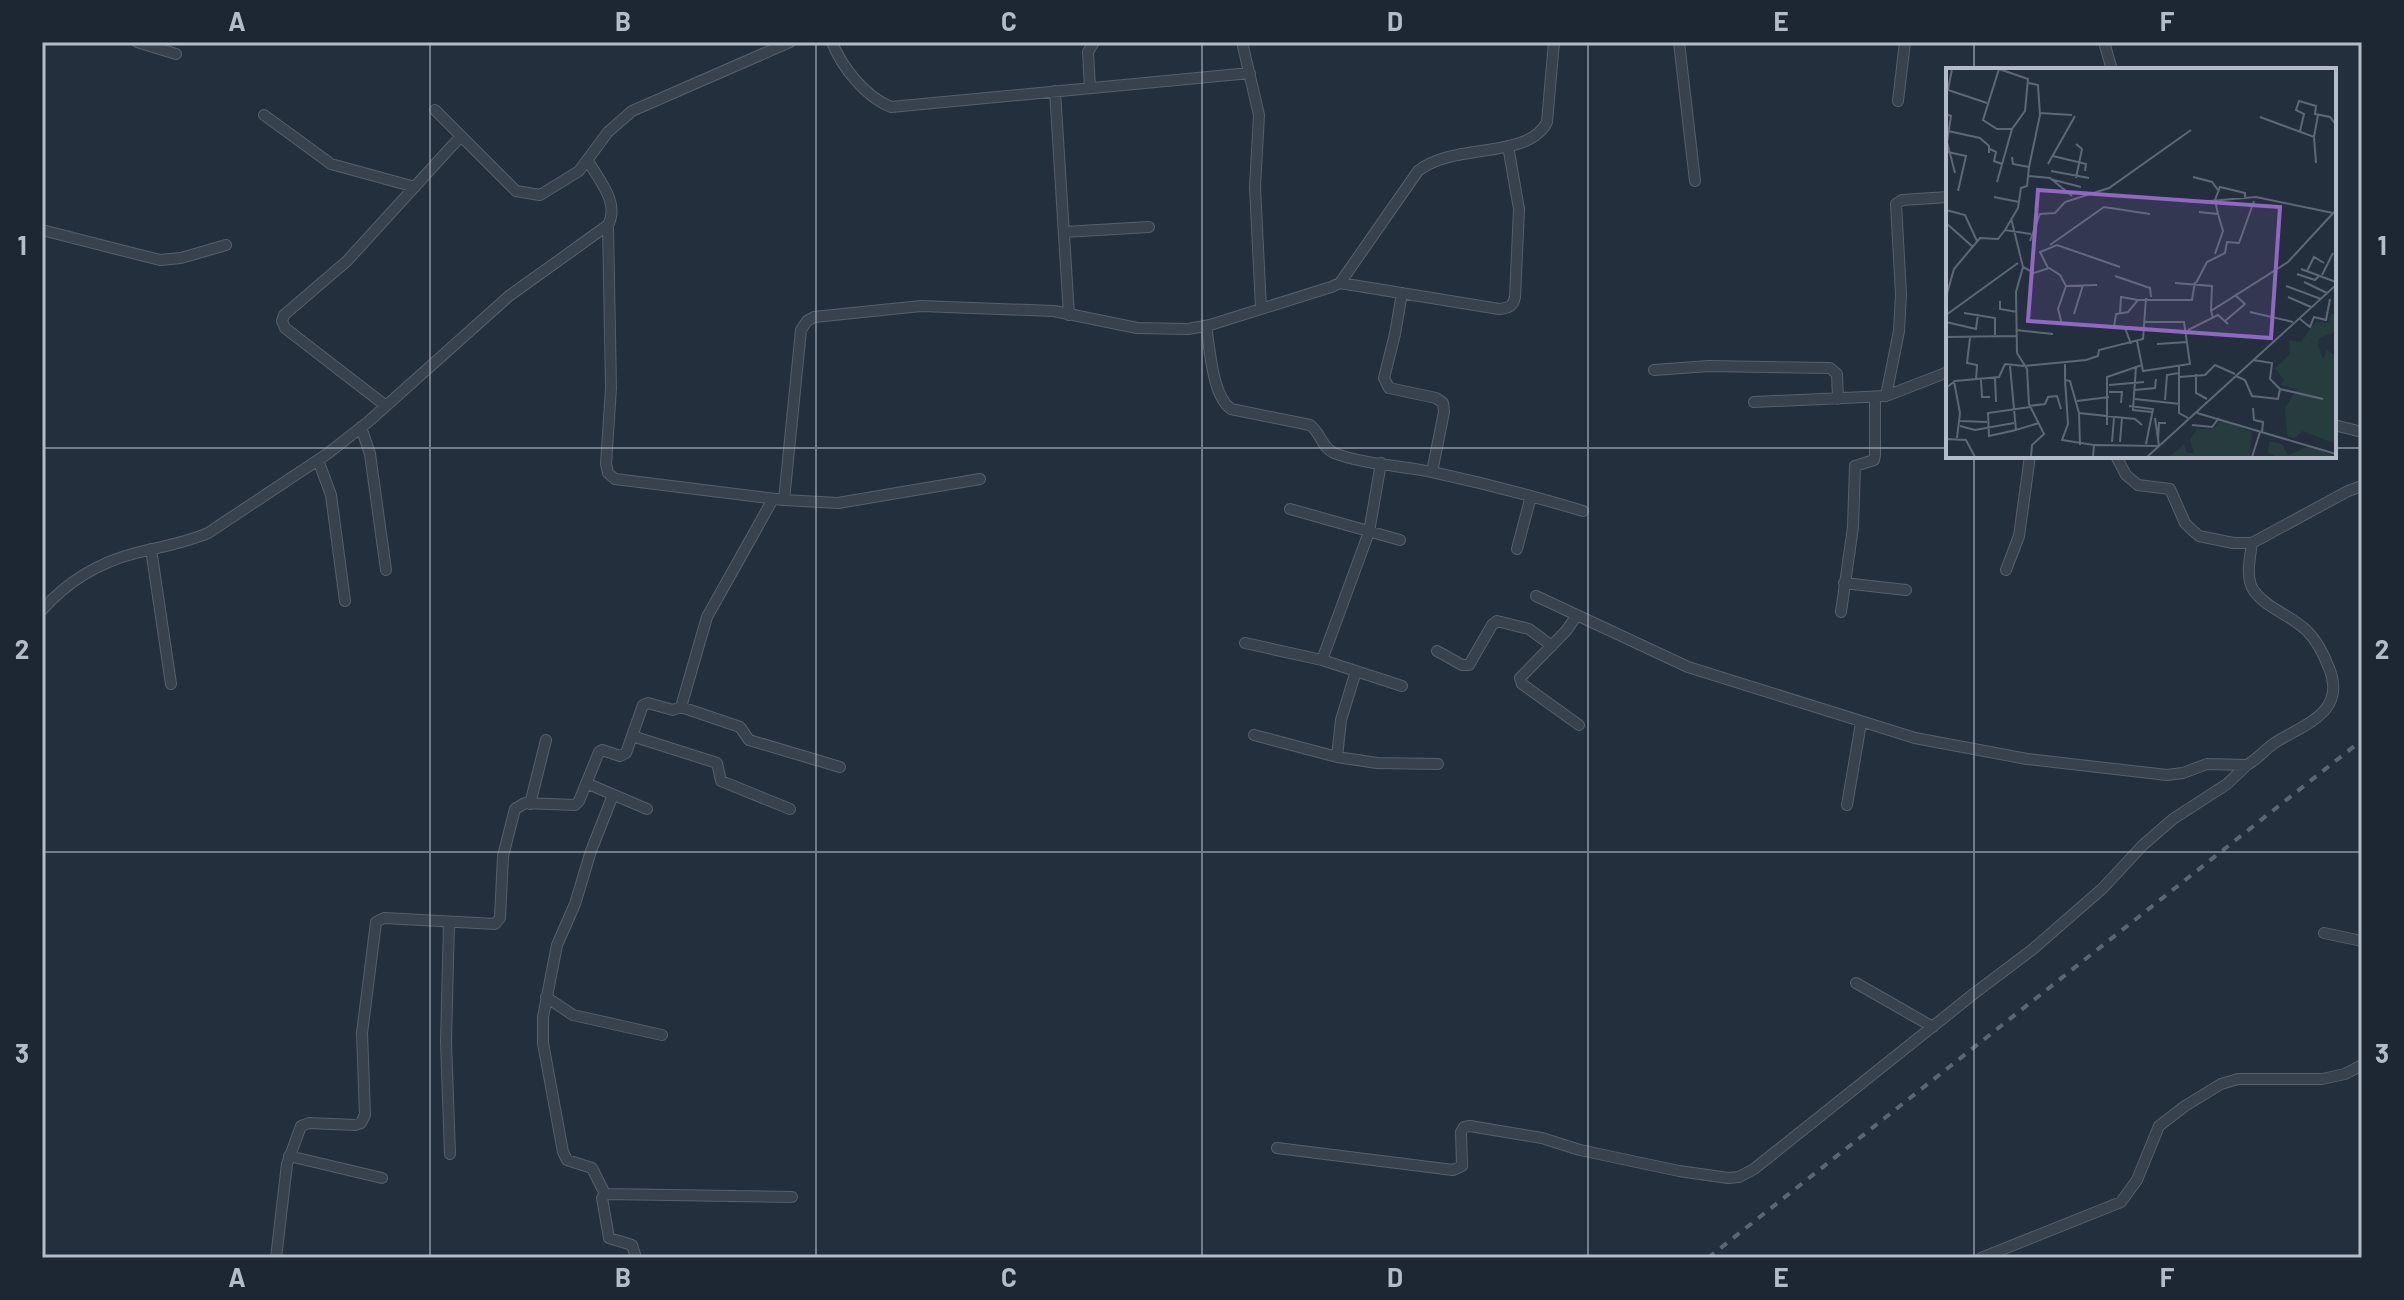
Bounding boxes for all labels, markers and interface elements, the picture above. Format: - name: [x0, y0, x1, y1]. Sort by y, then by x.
- text: A: [228, 5, 246, 36]
- text: B: [615, 5, 631, 36]
- text: C: [1001, 5, 1017, 36]
- text: D: [1387, 5, 1403, 36]
- text: E: [1773, 5, 1789, 36]
- text: F: [2160, 5, 2175, 36]
- inset map: [1946, 68, 2336, 458]
- text: 1: [17, 229, 27, 260]
- text: 1: [2377, 229, 2387, 260]
- text: 2: [15, 633, 29, 664]
- text: 2: [2375, 633, 2389, 664]
- text: 3: [15, 1037, 29, 1068]
- text: 3: [2375, 1037, 2389, 1068]
- text: A: [228, 1261, 246, 1292]
- text: B: [615, 1261, 631, 1292]
- text: C: [1001, 1261, 1017, 1292]
- text: D: [1387, 1261, 1403, 1292]
- text: E: [1773, 1261, 1789, 1292]
- text: F: [2160, 1261, 2175, 1292]

